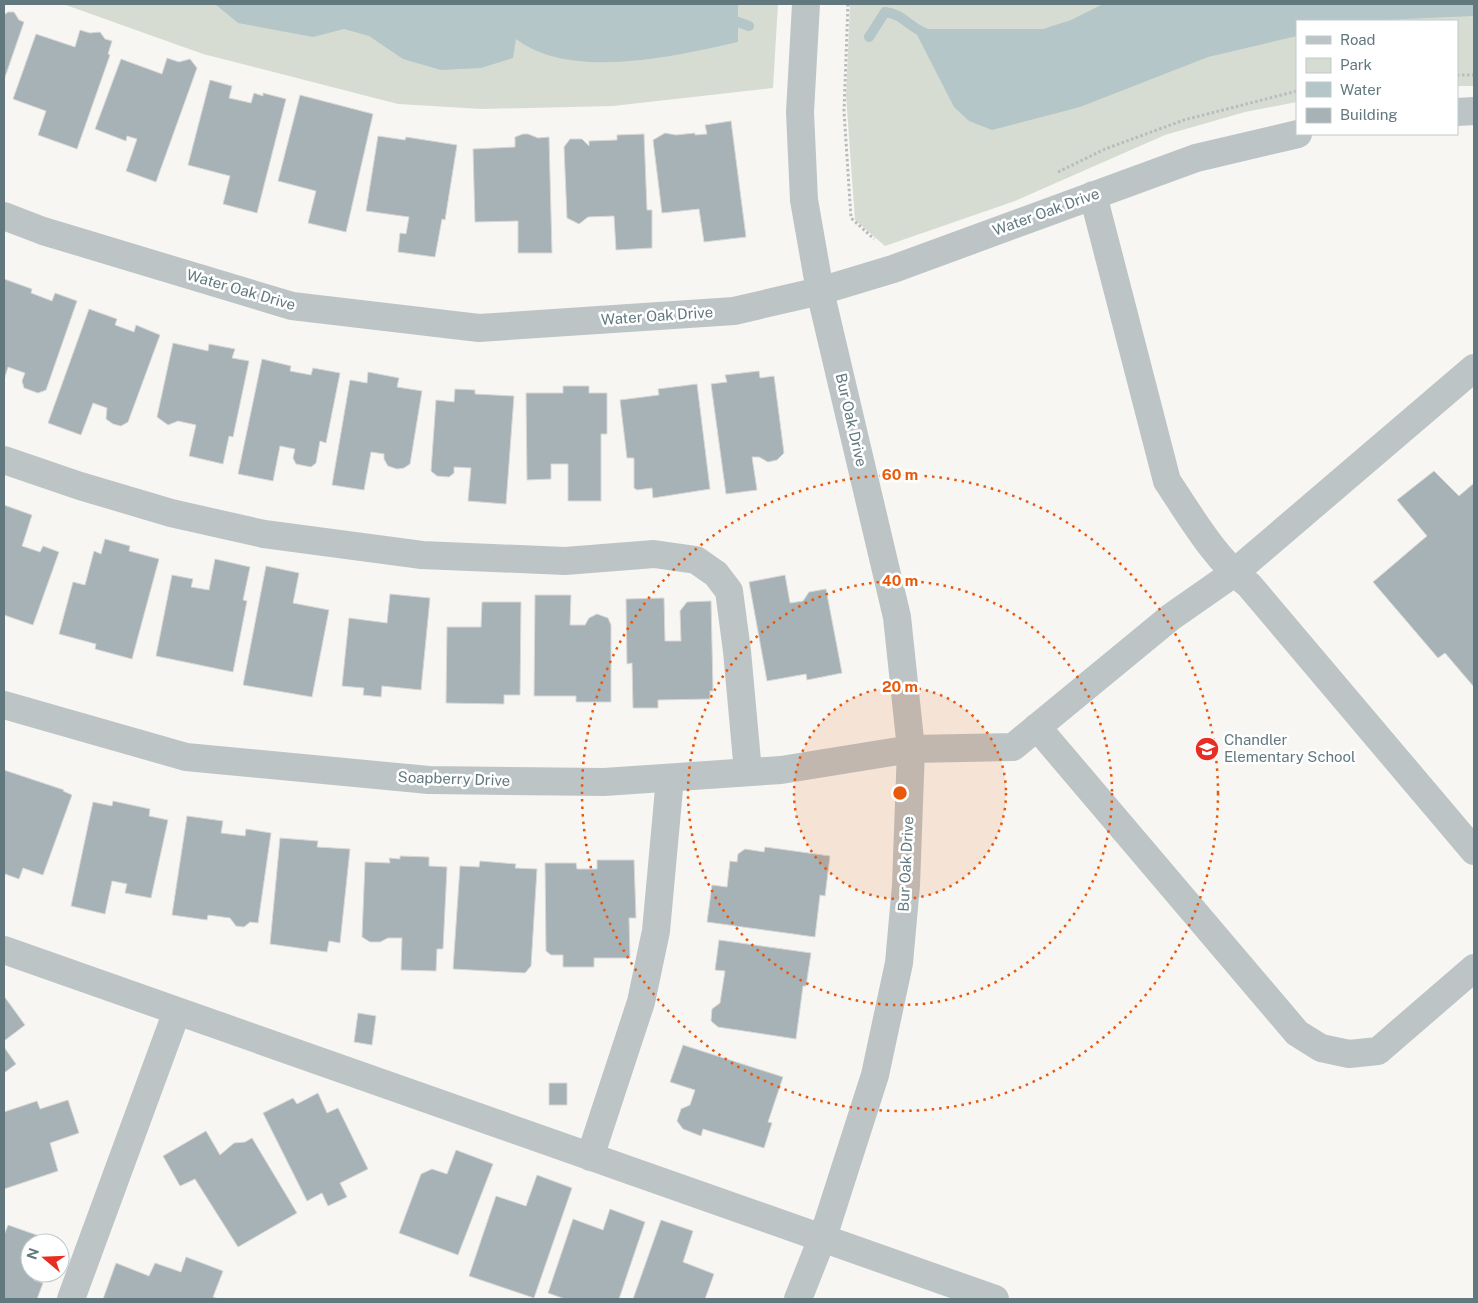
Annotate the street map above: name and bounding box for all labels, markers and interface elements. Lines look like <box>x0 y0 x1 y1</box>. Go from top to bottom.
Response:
legend <box>1296 20 1458 135</box>
text: Road <box>1340 31 1376 48</box>
text: Park <box>1340 56 1372 73</box>
text: Water <box>1340 81 1382 98</box>
text: Building <box>1340 106 1398 123</box>
street label: Water Oak Drive <box>990 184 1102 239</box>
street label: Water Oak Drive <box>185 266 297 313</box>
street label: Water Oak Drive <box>600 303 714 328</box>
street label: Bur Oak Drive <box>832 371 871 468</box>
text: 60 m <box>882 466 918 483</box>
text: 40 m <box>882 572 918 589</box>
text: 20 m <box>882 678 918 695</box>
place label: Chandler Elementary School <box>1224 731 1356 765</box>
school or university icon: Chandler Elementary School <box>1194 736 1220 762</box>
street label: Soapberry Drive <box>397 768 511 789</box>
centre of rings <box>891 784 909 802</box>
street label: Bur Oak Drive <box>895 816 916 912</box>
north arrow <box>20 1233 70 1283</box>
text: N <box>23 1246 42 1262</box>

